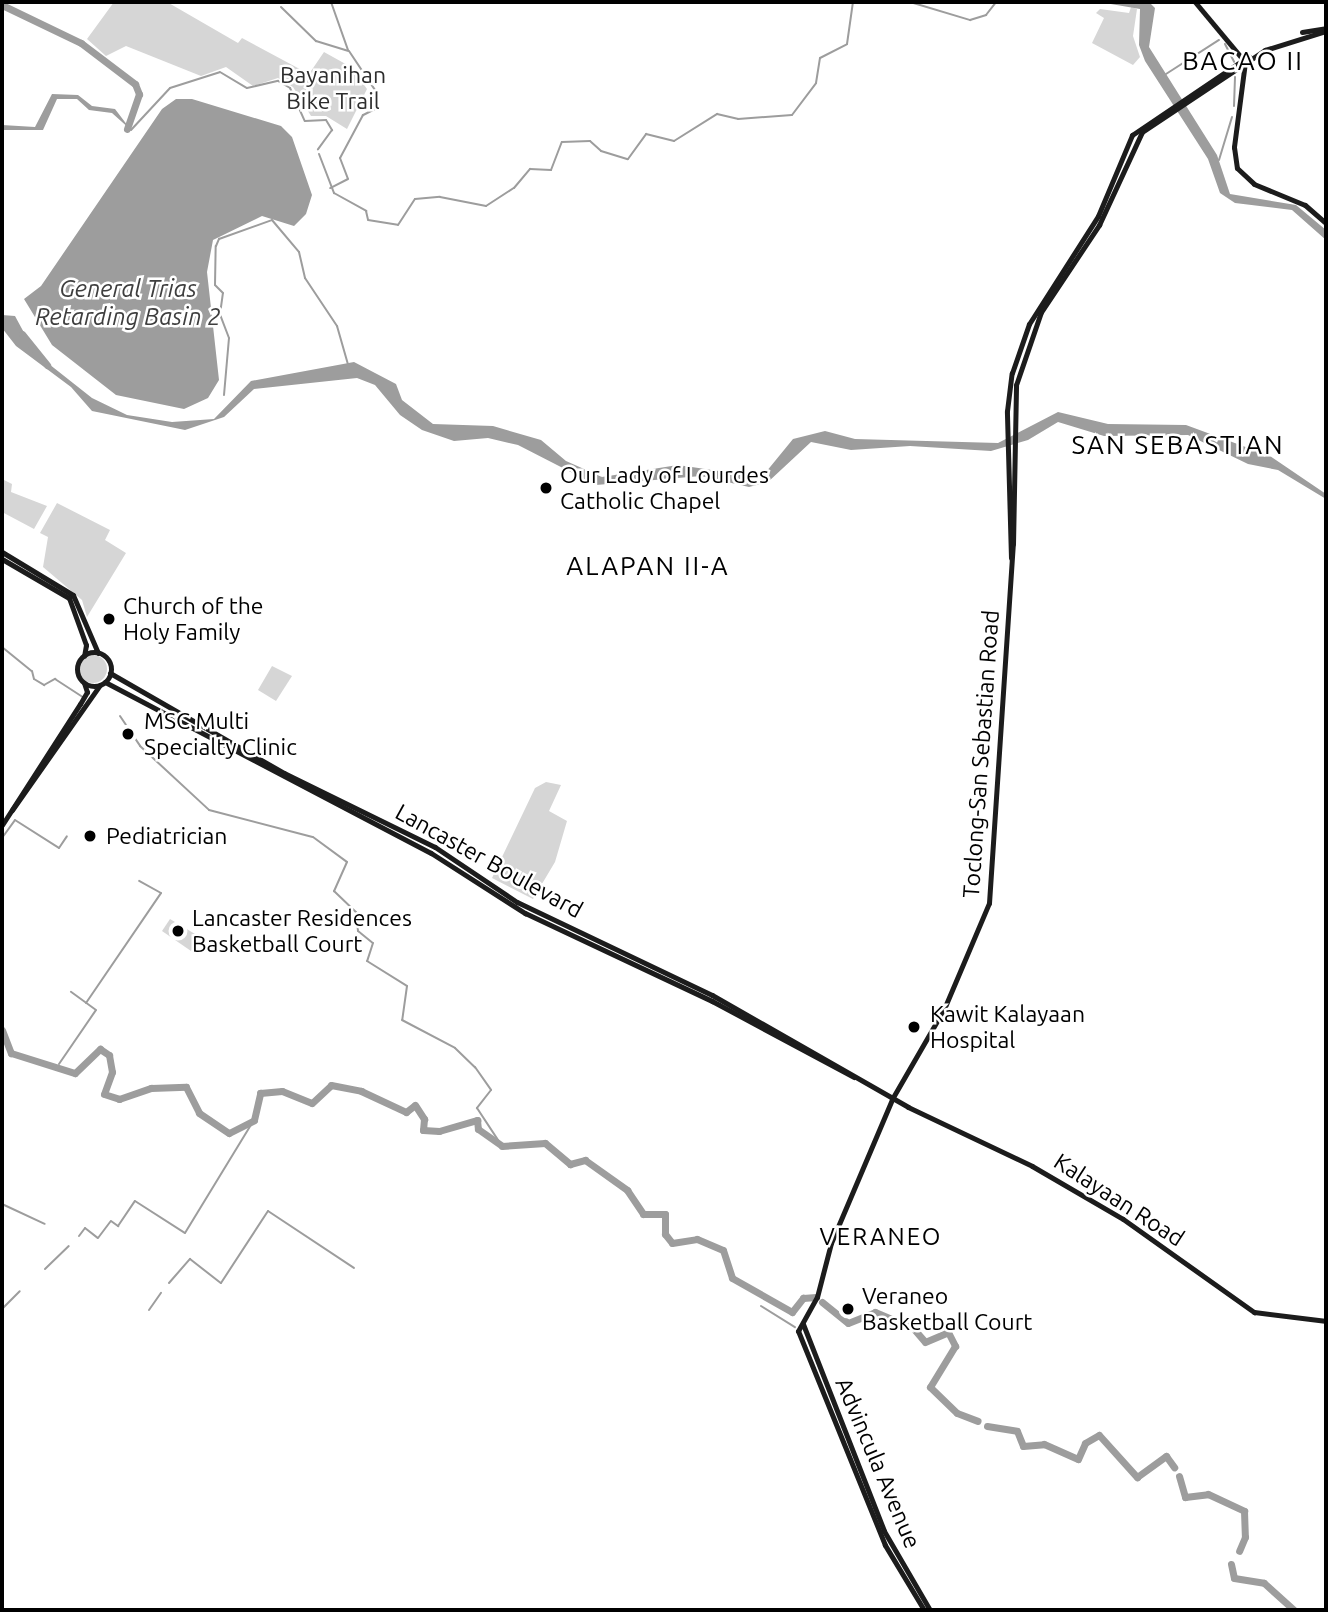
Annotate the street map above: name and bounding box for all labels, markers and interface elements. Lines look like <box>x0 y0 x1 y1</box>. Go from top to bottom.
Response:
district label: BACAO II <box>1183 45 1303 77</box>
park label: Bayanihan Bike Trail <box>280 61 386 115</box>
water label: General Trias Retarding Basin 2 <box>35 275 221 331</box>
district label: SAN SEBASTIAN <box>1073 429 1283 461</box>
place label: Our Lady of Lourdes Catholic Chapel <box>560 461 769 515</box>
marker: Our Lady of Lourdes Catholic Chapel <box>538 480 554 496</box>
district label: ALAPAN II-A <box>568 550 728 582</box>
place label: Church of the Holy Family <box>123 592 264 646</box>
street label: Toclong-San Sebastian Road <box>957 609 1005 899</box>
marker: Church of the Holy Family <box>101 611 117 627</box>
place label: MSC Multi Specialty Clinic <box>144 707 297 761</box>
marker: MSC Multi Specialty Clinic <box>118 724 138 744</box>
street label: Lancaster Boulevard <box>391 798 587 924</box>
place label: Pediatrician <box>106 822 227 850</box>
marker: Pediatrician <box>80 826 100 846</box>
place label: Lancaster Residences Basketball Court <box>192 904 412 958</box>
marker: Lancaster Residences Basketball Court <box>170 923 186 939</box>
place label: Kawit Kalayaan Hospital <box>930 1000 1085 1054</box>
marker: Kawit Kalayaan Hospital <box>904 1017 924 1037</box>
street label: Kalayaan Road <box>1049 1148 1189 1252</box>
district label: VERANEO <box>820 1223 942 1251</box>
place label: Veraneo Basketball Court <box>862 1282 1032 1336</box>
marker: Veraneo Basketball Court <box>840 1301 856 1317</box>
street label: Advincula Avenue <box>830 1373 926 1553</box>

